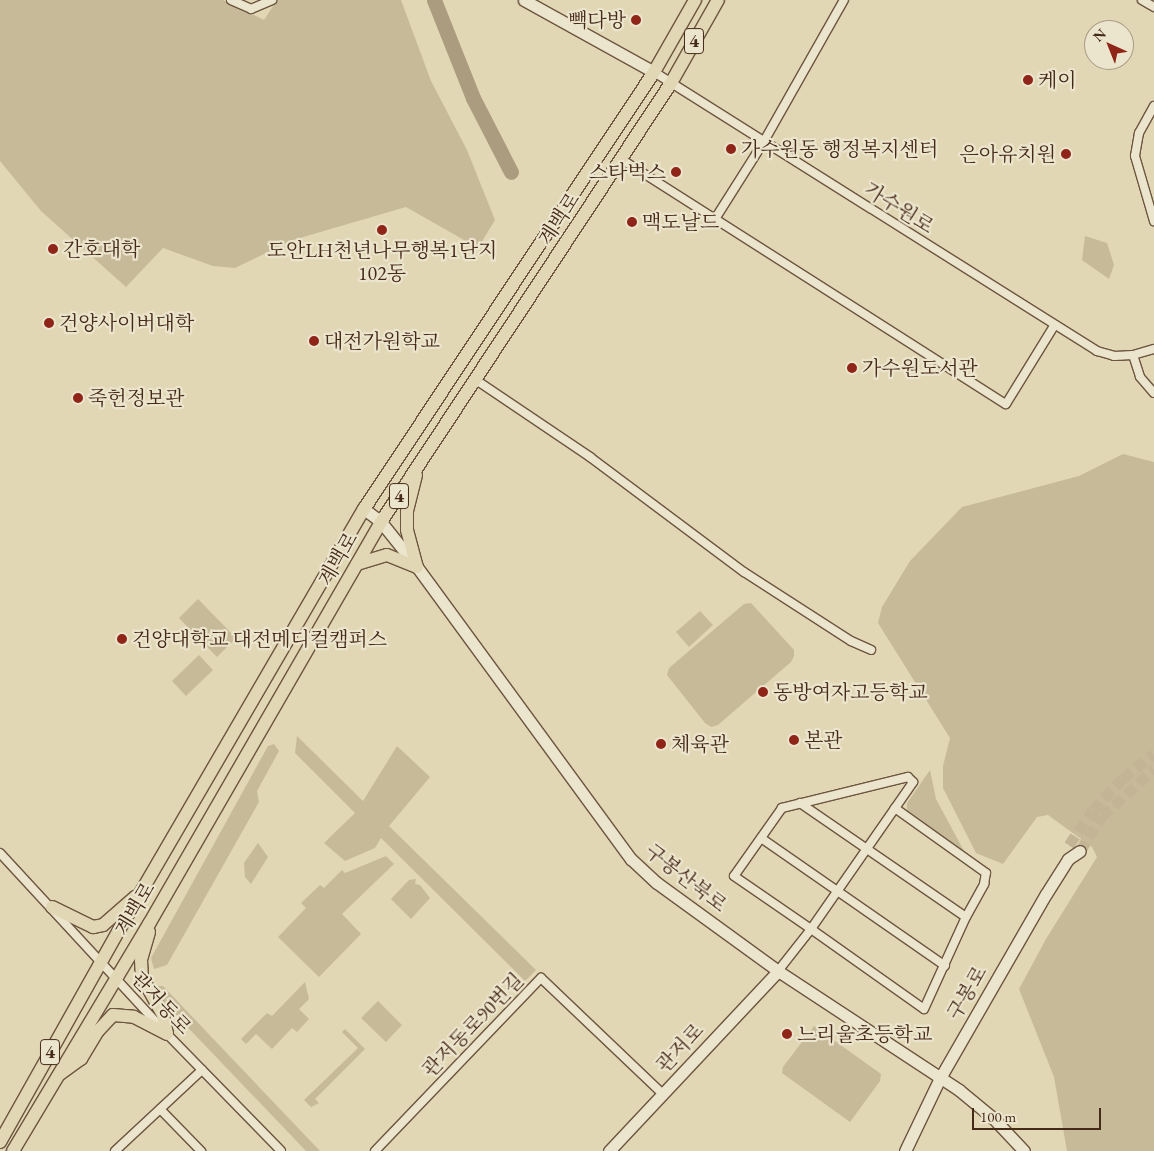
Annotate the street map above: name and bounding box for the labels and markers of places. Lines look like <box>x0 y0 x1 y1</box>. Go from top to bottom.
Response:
place label: 빽다방 <box>568 8 626 32</box>
marker: 빽다방 <box>630 14 642 26</box>
place label: 케이 <box>1038 68 1077 92</box>
marker: 케이 <box>1022 74 1034 86</box>
place label: 가수원동 행정복지센터 <box>741 137 938 161</box>
place label: 은아유치원 <box>959 142 1056 166</box>
marker: 가수원동 행정복지센터 <box>725 143 737 155</box>
marker: 은아유치원 <box>1060 148 1072 160</box>
place label: 스타벅스 <box>589 160 666 184</box>
marker: 스타벅스 <box>670 166 682 178</box>
place label: 맥도날드 <box>642 210 719 234</box>
marker: 맥도날드 <box>626 216 638 228</box>
marker: 도안LH천년나무행복1단지 102동 <box>376 224 388 236</box>
place label: 간호대학 <box>63 237 140 261</box>
place label: 도안LH천년나무행복1단지 102동 <box>267 238 497 285</box>
marker: 간호대학 <box>47 243 59 255</box>
place label: 건양사이버대학 <box>59 311 194 335</box>
marker: 건양사이버대학 <box>43 317 55 329</box>
place label: 대전가원학교 <box>324 329 440 353</box>
marker: 대전가원학교 <box>308 335 320 347</box>
place label: 가수원도서관 <box>862 356 978 380</box>
marker: 가수원도서관 <box>846 362 858 374</box>
place label: 죽헌정보관 <box>88 386 185 410</box>
marker: 죽헌정보관 <box>72 392 84 404</box>
place label: 건양대학교 대전메디컬캠퍼스 <box>132 627 387 651</box>
marker: 건양대학교 대전메디컬캠퍼스 <box>116 633 128 645</box>
place label: 동방여자고등학교 <box>773 680 928 704</box>
marker: 동방여자고등학교 <box>757 686 769 698</box>
place label: 본관 <box>804 728 843 752</box>
place label: 체육관 <box>671 732 729 756</box>
marker: 본관 <box>788 734 800 746</box>
marker: 체육관 <box>655 738 667 750</box>
place label: 느리울초등학교 <box>797 1022 932 1046</box>
marker: 느리울초등학교 <box>781 1028 793 1040</box>

